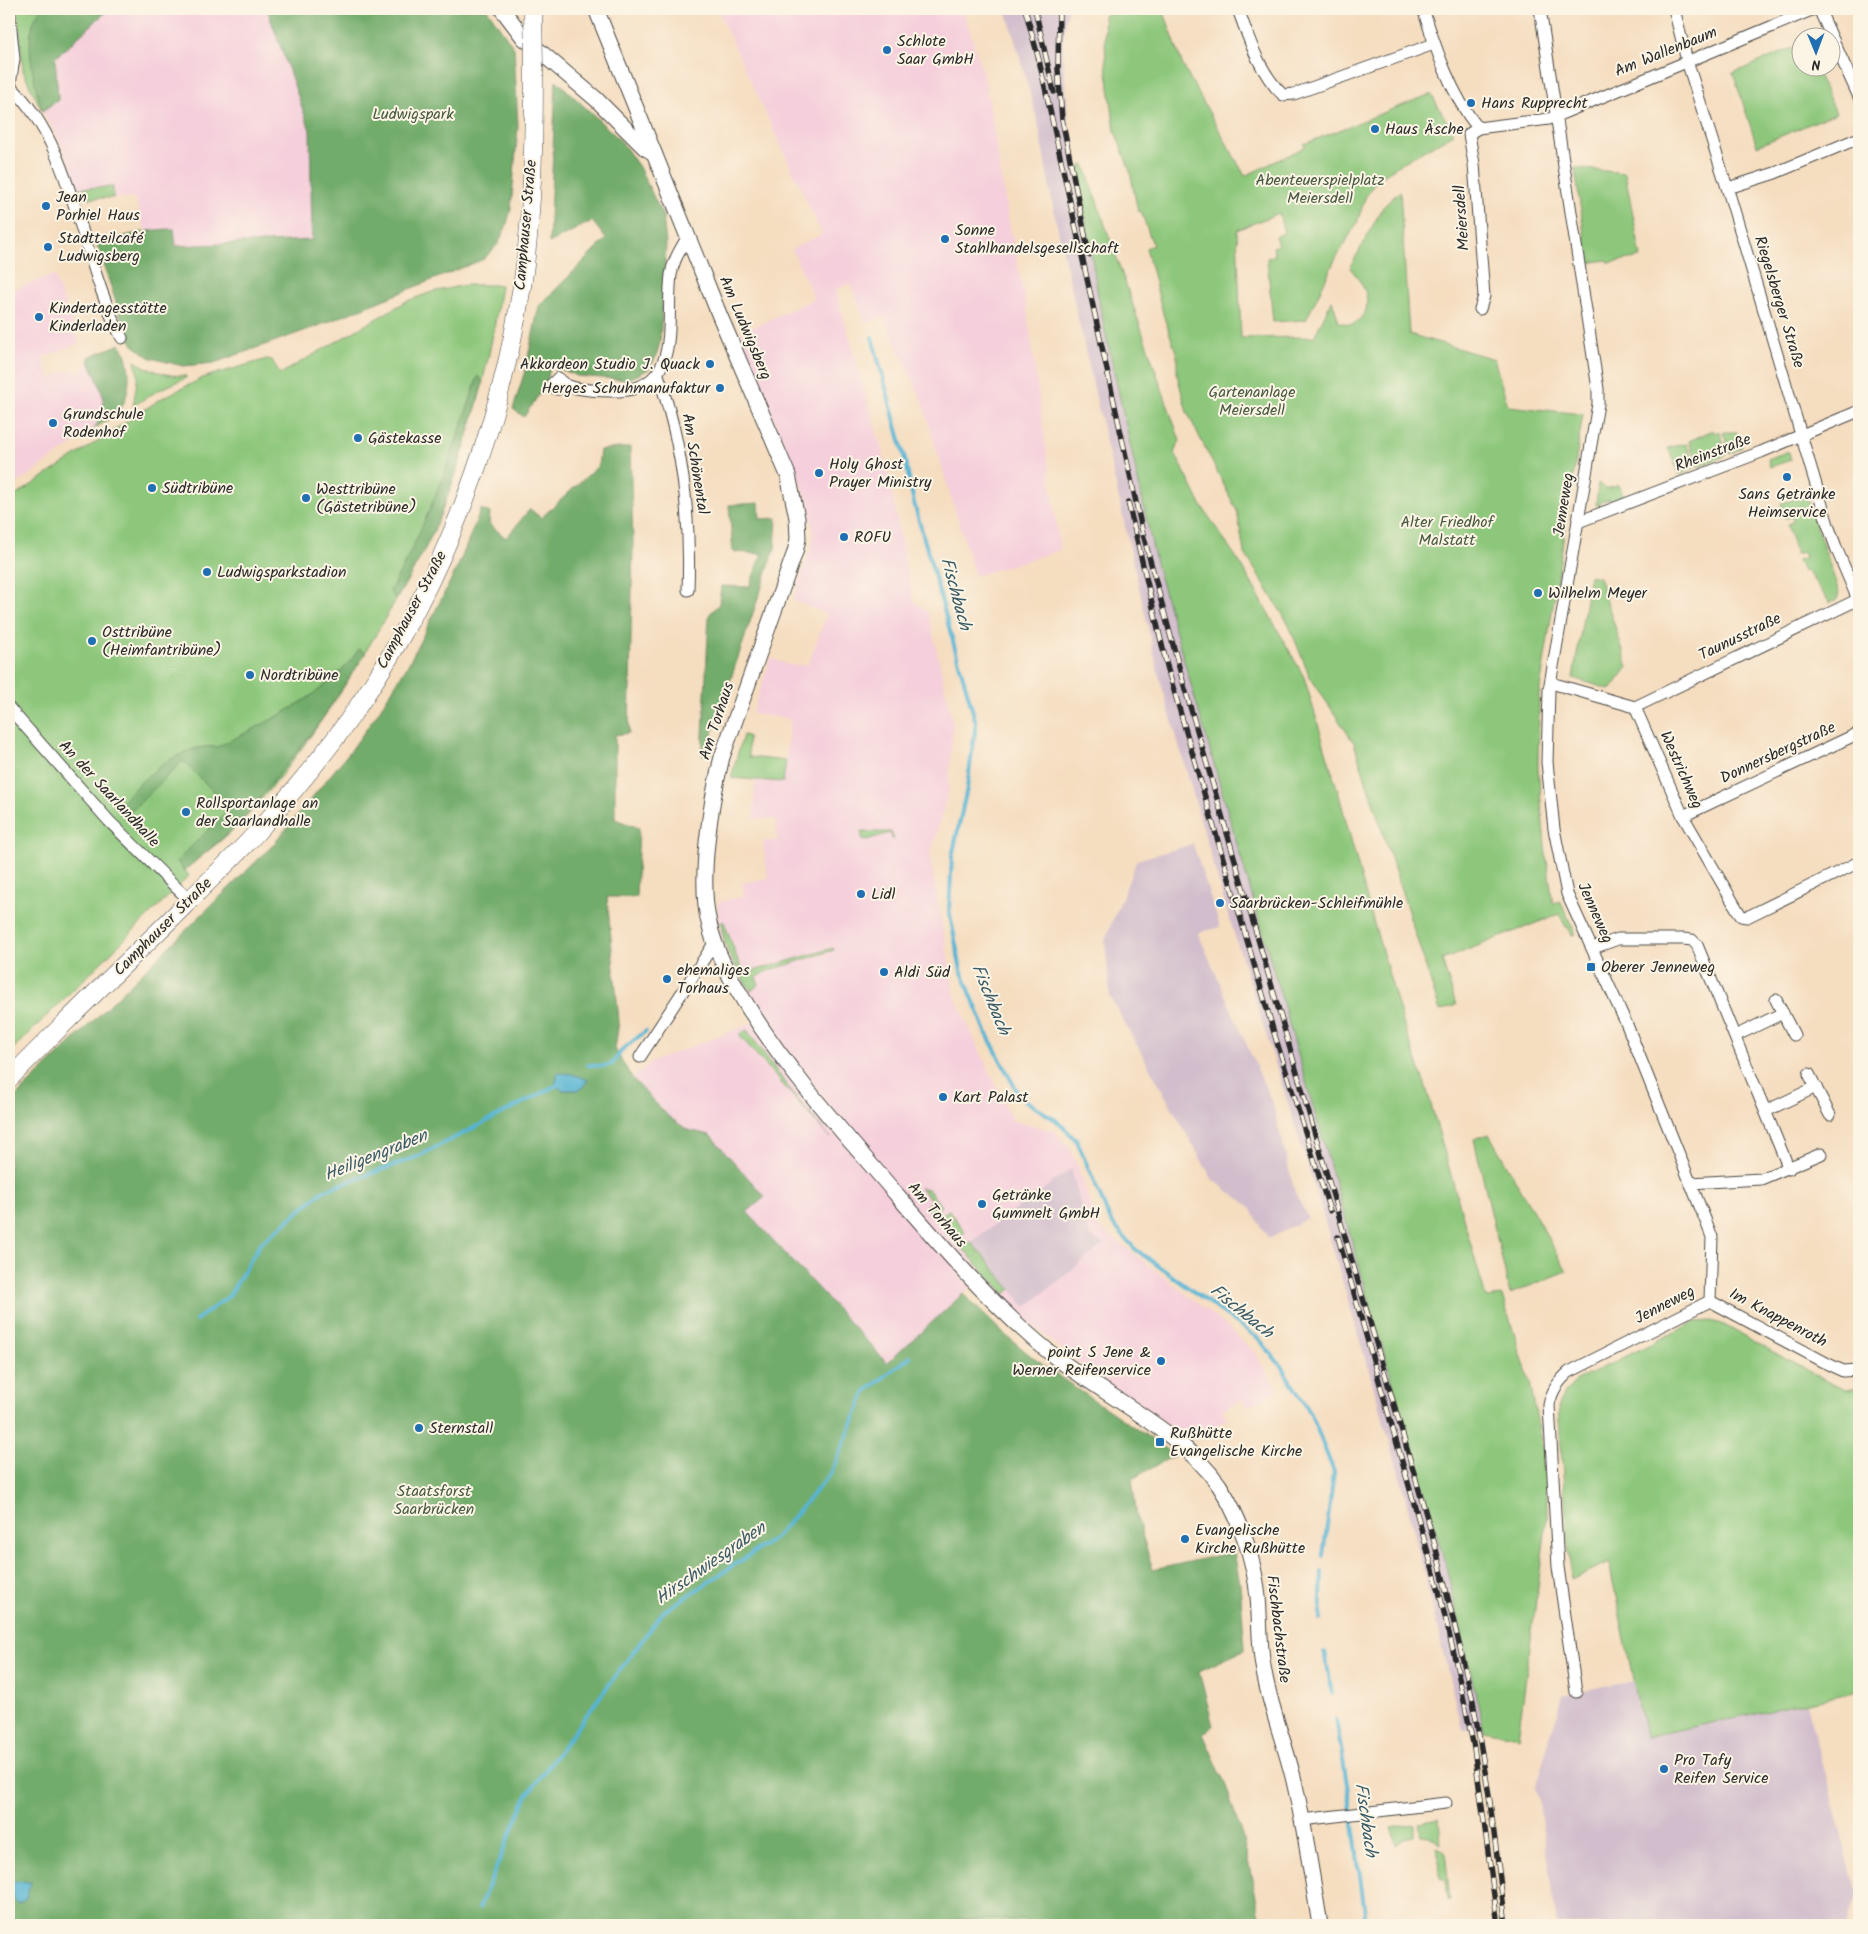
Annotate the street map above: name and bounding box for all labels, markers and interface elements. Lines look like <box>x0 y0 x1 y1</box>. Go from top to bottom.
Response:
street label: Am Wallenbaum <box>1611 20 1721 84</box>
north arrow <box>1790 28 1840 78</box>
place label: Schlote Saar GmbH <box>897 29 974 72</box>
marker: Schlote Saar GmbH <box>881 44 893 56</box>
text: N <box>1811 53 1821 75</box>
place label: Hans Rupprecht <box>1481 91 1589 116</box>
marker: Hans Rupprecht <box>1465 97 1477 109</box>
park label: Ludwigspark <box>372 102 454 127</box>
place label: Haus Äsche <box>1385 117 1464 142</box>
marker: Haus Äsche <box>1369 123 1381 135</box>
street label: Camphauser Straße <box>508 159 544 291</box>
park label: Abenteuerspielplatz Meiersdell <box>1255 168 1385 211</box>
street label: Meiersdell <box>1447 184 1477 252</box>
place label: Jean Porhiel Haus <box>56 185 140 228</box>
marker: Jean Porhiel Haus <box>40 200 52 212</box>
place label: Sonne Stahlhandelsgesellschaft <box>955 218 1120 261</box>
place label: Stadtteilcafé Ludwigsberg <box>58 226 144 269</box>
marker: Sonne Stahlhandelsgesellschaft <box>939 233 951 245</box>
street label: Riegelsberger Straße <box>1747 233 1811 371</box>
marker: Stadtteilcafé Ludwigsberg <box>42 241 54 253</box>
street label: Am Ludwigsberg <box>712 272 778 384</box>
place label: Kindertagesstätte Kinderladen <box>49 296 167 339</box>
marker: Kindertagesstätte Kinderladen <box>33 311 45 323</box>
place label: Akkordeon Studio J. Quack <box>520 352 700 377</box>
marker: Akkordeon Studio J. Quack <box>704 358 716 370</box>
place label: Herges Schuhmanufaktur <box>542 376 712 401</box>
park label: Gartenanlage Meiersdell <box>1209 380 1295 423</box>
marker: Herges Schuhmanufaktur <box>714 382 726 394</box>
place label: Grundschule Rodenhof <box>63 402 144 445</box>
street label: Am Schönental <box>675 412 715 516</box>
marker: Grundschule Rodenhof <box>47 417 59 429</box>
place label: Gästekasse <box>368 426 441 451</box>
street label: Rheinstraße <box>1671 427 1755 479</box>
marker: Gästekasse <box>352 432 364 444</box>
place label: Holy Ghost Prayer Ministry <box>829 452 932 495</box>
marker: Holy Ghost Prayer Ministry <box>813 467 825 479</box>
street label: Jenneweg <box>1547 471 1581 539</box>
marker: Sans Getränke Heimservice <box>1781 471 1793 483</box>
place label: Südtribüne <box>162 476 233 501</box>
place label: Westtribüne (Gästetribüne) <box>316 477 416 520</box>
marker: Südtribüne <box>146 482 158 494</box>
place label: Sans Getränke Heimservice <box>1738 482 1836 525</box>
marker: Westtribüne (Gästetribüne) <box>300 492 312 504</box>
park label: Alter Friedhof Malstatt <box>1400 510 1496 553</box>
place label: ROFU <box>854 525 892 550</box>
marker: ROFU <box>838 531 850 543</box>
street label: Camphauser Straße <box>370 546 454 674</box>
water label: Fischbach <box>931 554 979 635</box>
place label: Ludwigsparkstadion <box>217 560 346 585</box>
marker: Ludwigsparkstadion <box>201 566 213 578</box>
place label: Wilhelm Meyer <box>1548 581 1649 606</box>
marker: Wilhelm Meyer <box>1532 587 1544 599</box>
street label: Taunusstraße <box>1694 606 1786 668</box>
place label: Osttribüne (Heimfantribüne) <box>102 620 221 663</box>
marker: Osttribüne (Heimfantribüne) <box>86 635 98 647</box>
place label: Nordtribüne <box>260 663 338 688</box>
marker: Nordtribüne <box>244 669 256 681</box>
street label: Am Torhaus <box>693 679 741 763</box>
street label: Donnersbergstraße <box>1716 715 1840 791</box>
street label: Westrichweg <box>1653 727 1709 813</box>
street label: An der Saarlandhalle <box>52 734 166 854</box>
place label: Rollsportanlage an der Saarlandhalle <box>196 791 318 834</box>
marker: Rollsportanlage an der Saarlandhalle <box>180 806 192 818</box>
street label: Camphauser Straße <box>108 872 218 982</box>
street label: Jenneweg <box>1570 878 1620 948</box>
place label: Lidl <box>871 882 896 907</box>
marker: Lidl <box>855 888 867 900</box>
place label: Saarbrücken-Schleifmühle <box>1230 891 1403 916</box>
marker: Saarbrücken-Schleifmühle <box>1214 897 1226 909</box>
place label: Oberer Jenneweg <box>1601 955 1715 980</box>
place label: ehemaliges Torhaus <box>677 958 750 1001</box>
place label: Aldi Süd <box>894 960 951 985</box>
water label: Fischbach <box>963 960 1018 1041</box>
marker: Oberer Jenneweg <box>1585 961 1597 973</box>
marker: Aldi Süd <box>878 966 890 978</box>
marker: ehemaliges Torhaus <box>661 973 673 985</box>
place label: Kart Palast <box>953 1085 1029 1110</box>
marker: Kart Palast <box>937 1091 949 1103</box>
water label: Heiligengraben <box>320 1122 433 1190</box>
street label: Am Torhaus <box>901 1176 973 1254</box>
place label: Getränke Gummelt GmbH <box>992 1183 1100 1226</box>
marker: Getränke Gummelt GmbH <box>976 1198 988 1210</box>
water label: Fischbach <box>1203 1277 1280 1348</box>
street label: Jenneweg <box>1631 1279 1699 1331</box>
street label: Im Knappenroth <box>1724 1282 1832 1354</box>
place label: point S Jene & Werner Reifenservice <box>1012 1340 1151 1383</box>
marker: point S Jene & Werner Reifenservice <box>1155 1355 1167 1367</box>
place label: Sternstall <box>429 1416 493 1441</box>
place label: Rußhütte Evangelische Kirche <box>1170 1421 1302 1464</box>
marker: Sternstall <box>413 1422 425 1434</box>
marker: Rußhütte Evangelische Kirche <box>1154 1436 1166 1448</box>
park label: Staatsforst Saarbrücken <box>394 1479 474 1522</box>
water label: Hirschwiesgraben <box>649 1514 774 1613</box>
place label: Evangelische Kirche Rußhütte <box>1195 1518 1305 1561</box>
marker: Evangelische Kirche Rußhütte <box>1179 1533 1191 1545</box>
street label: Fischbachstraße <box>1259 1574 1297 1684</box>
place label: Pro Tafy Reifen Service <box>1674 1748 1768 1791</box>
marker: Pro Tafy Reifen Service <box>1658 1763 1670 1775</box>
water label: Fischbach <box>1345 1781 1385 1860</box>

